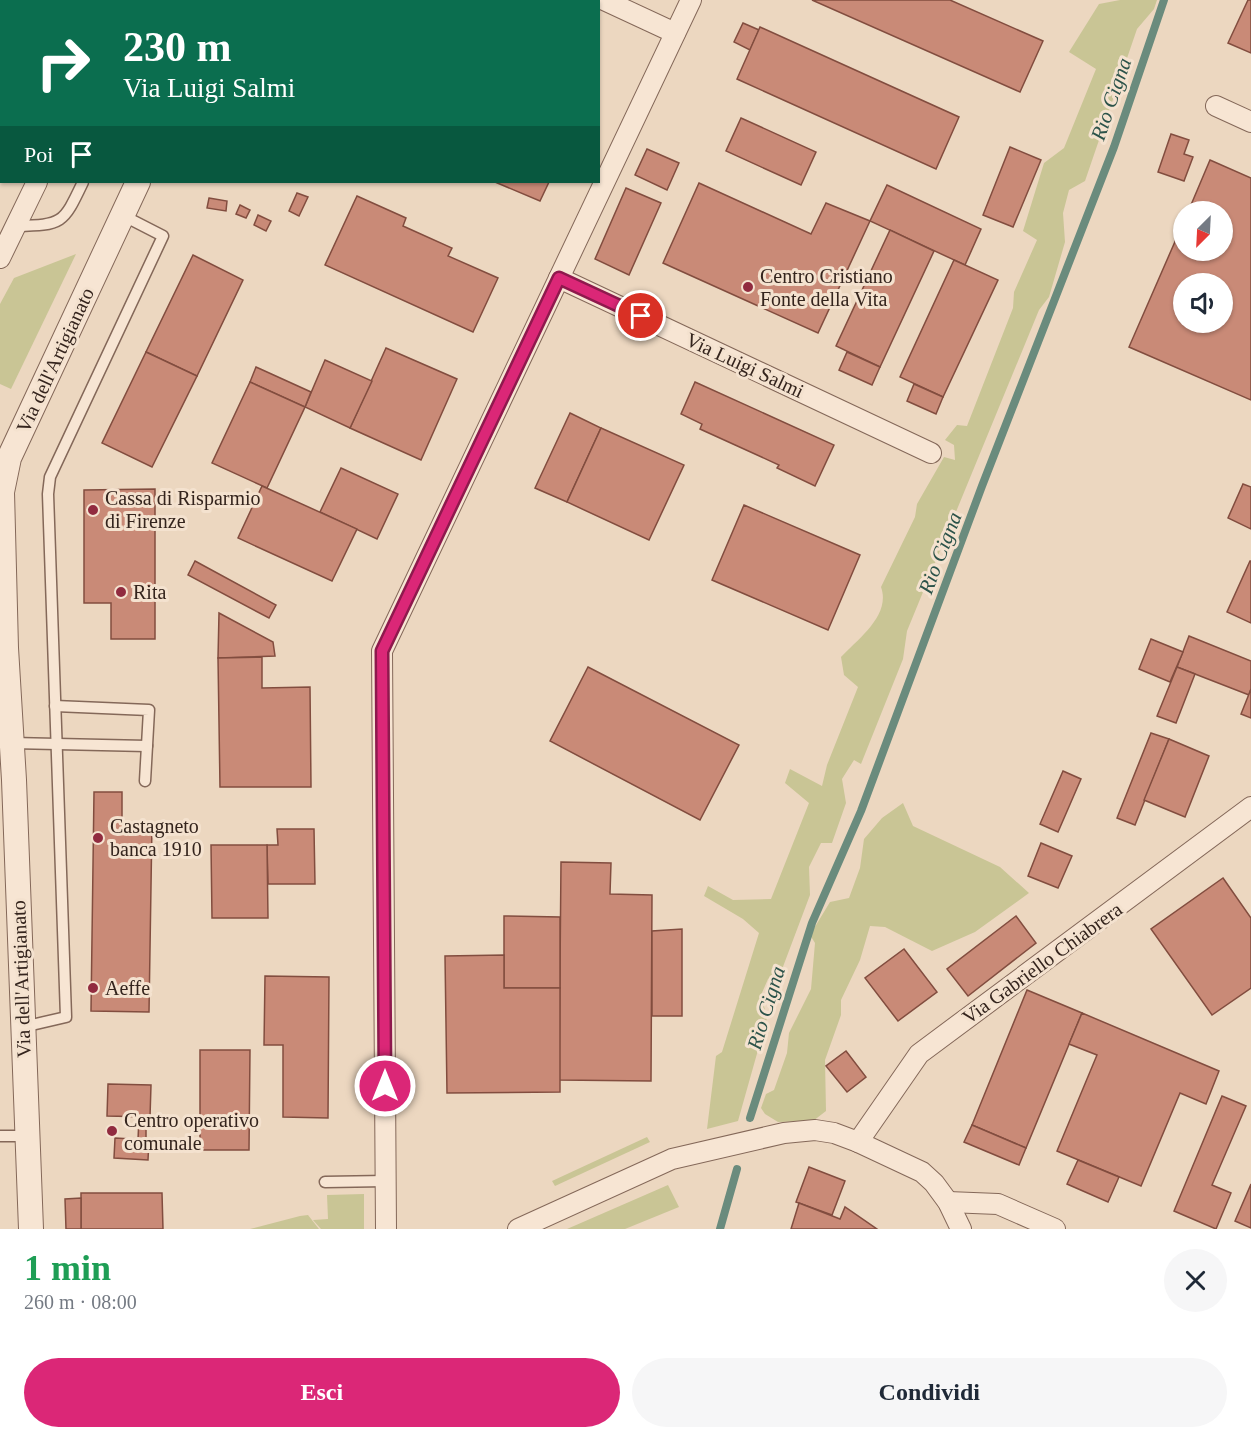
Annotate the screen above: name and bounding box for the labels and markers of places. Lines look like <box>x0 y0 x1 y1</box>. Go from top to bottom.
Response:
place label: Centro Cristiano Fonte della Vita <box>760 265 893 310</box>
marker: Centro Cristiano Fonte della Vita <box>741 280 755 294</box>
pin <box>615 290 666 341</box>
place label: Cassa di Risparmio di Firenze <box>105 487 261 532</box>
marker: Cassa di Risparmio di Firenze <box>86 503 100 517</box>
place label: Rita <box>133 581 166 603</box>
marker: Rita <box>114 585 128 599</box>
place label: Castagneto banca 1910 <box>110 815 202 860</box>
marker: Castagneto banca 1910 <box>91 831 105 845</box>
place label: Aeffe <box>105 977 150 999</box>
marker: Aeffe <box>86 981 100 995</box>
place label: Centro operativo comunale <box>124 1109 259 1154</box>
marker: Centro operativo comunale <box>105 1124 119 1138</box>

